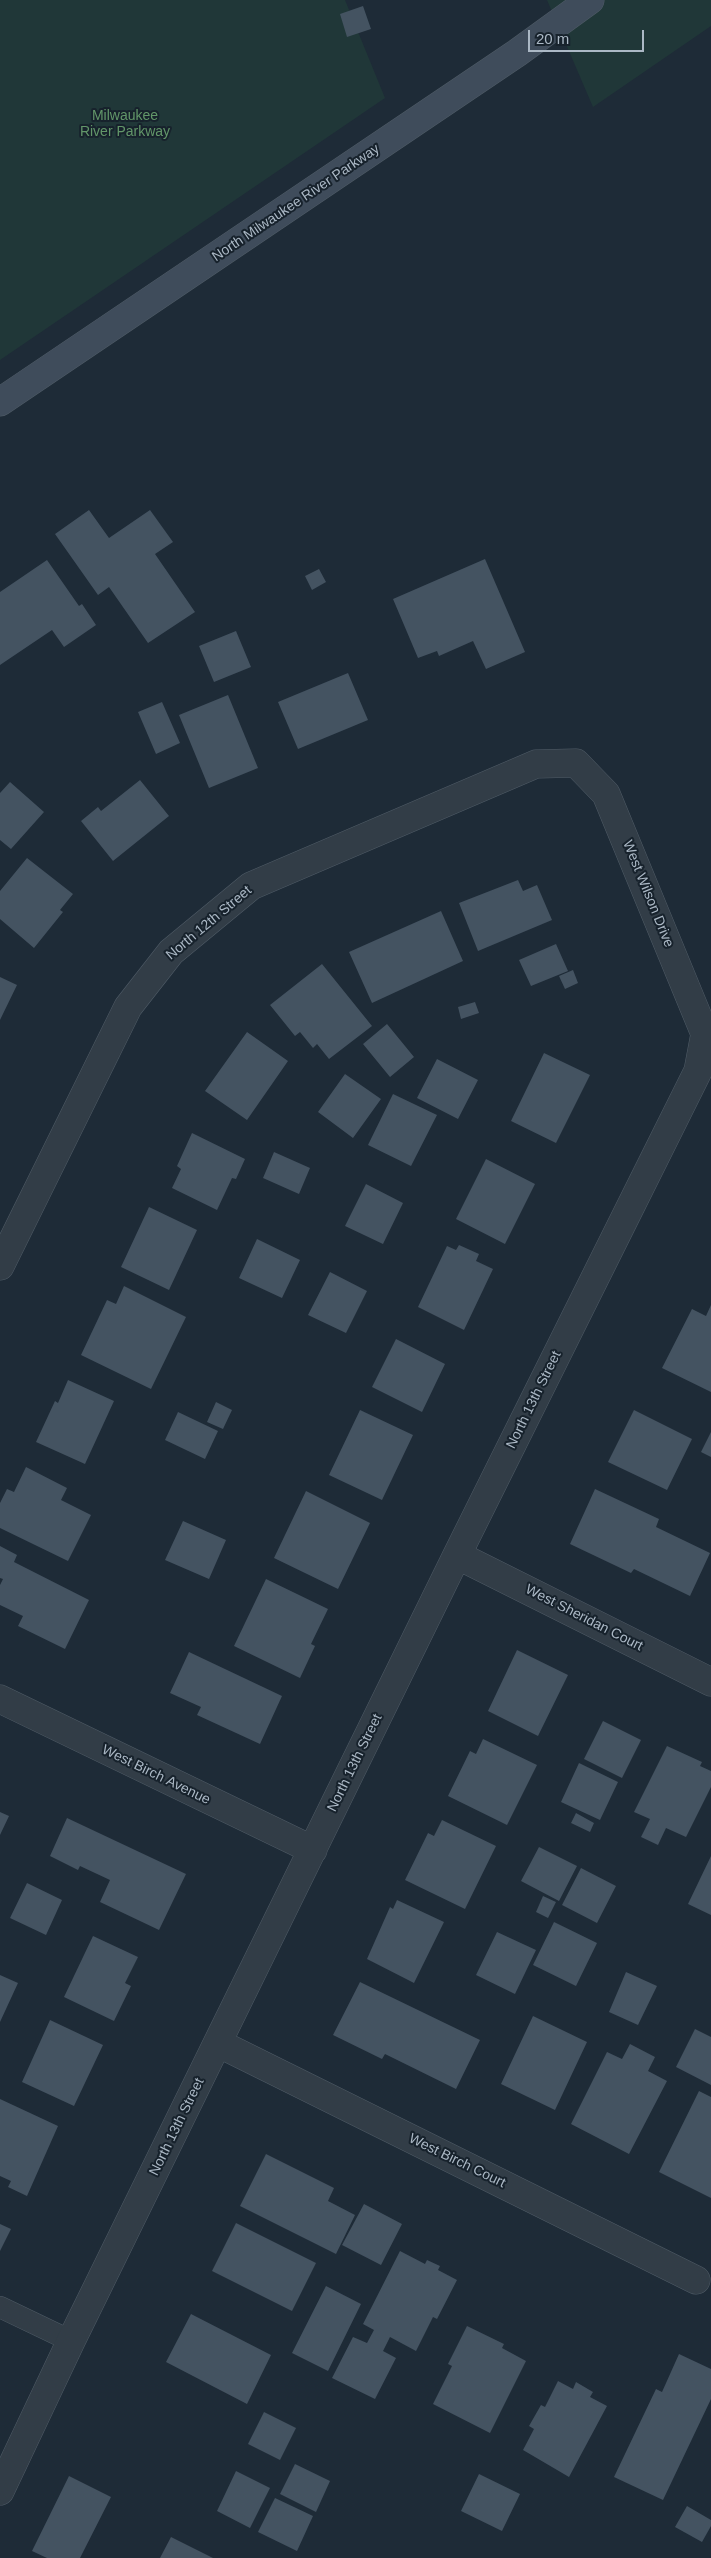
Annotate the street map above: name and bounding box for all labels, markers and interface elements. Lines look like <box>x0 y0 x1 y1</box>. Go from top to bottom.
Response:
scale bar <box>531 20 647 52</box>
text: 20 m <box>536 30 569 47</box>
park label: Milwaukee River Parkway <box>80 108 170 140</box>
street label: North Milwaukee River Parkway <box>209 141 383 265</box>
street label: West Wilson Drive <box>619 838 677 950</box>
street label: North 12th Street <box>163 882 255 964</box>
street label: North 13th Street <box>503 1348 565 1452</box>
street label: West Sheridan Court <box>522 1581 646 1655</box>
street label: North 13th Street <box>324 1711 386 1815</box>
street label: West Birch Avenue <box>99 1741 213 1809</box>
street label: North 13th Street <box>146 2075 208 2179</box>
street label: West Birch Court <box>406 2130 508 2192</box>

